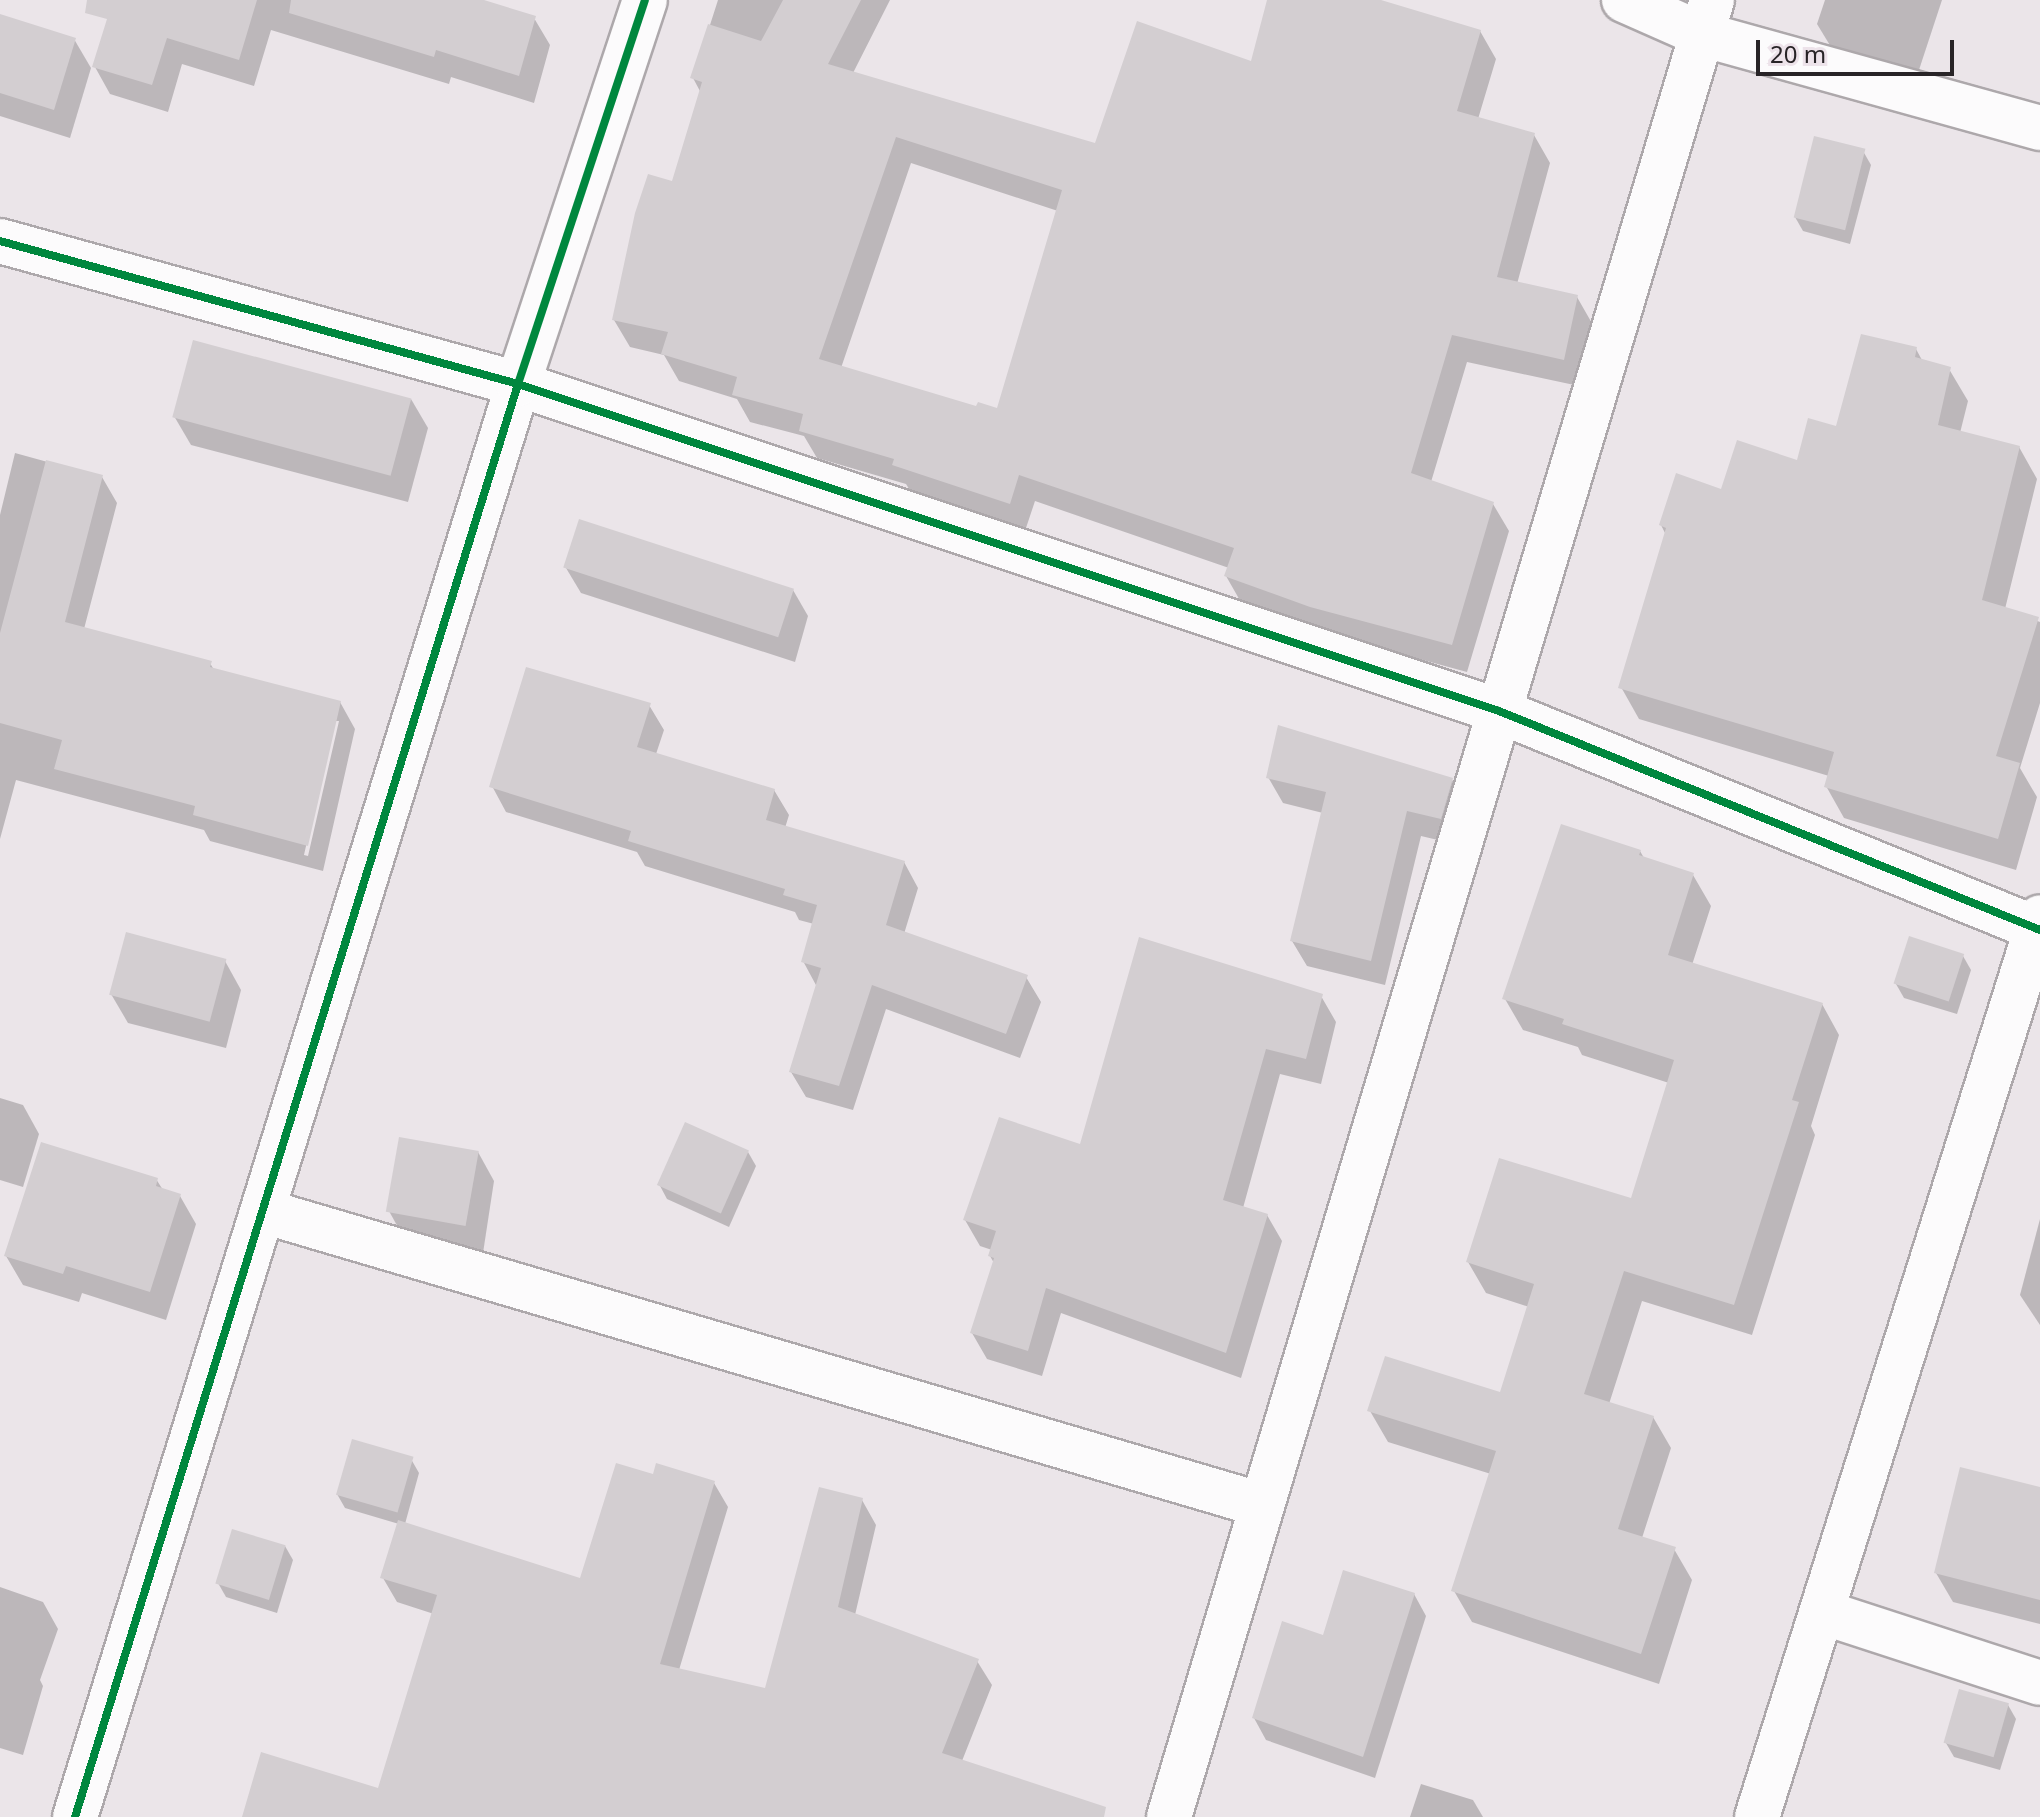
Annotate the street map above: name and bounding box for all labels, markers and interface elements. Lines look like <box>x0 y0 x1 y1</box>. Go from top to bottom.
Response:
scale bar <box>1760 24 1958 74</box>
text: 20 m <box>1770 37 1826 70</box>

